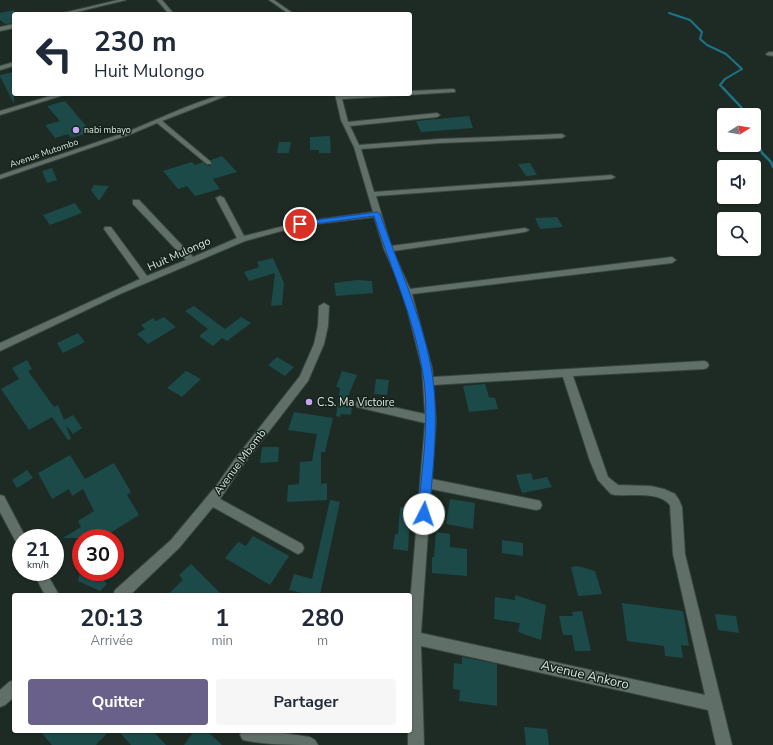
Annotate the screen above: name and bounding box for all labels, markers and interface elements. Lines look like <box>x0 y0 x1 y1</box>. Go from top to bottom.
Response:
text: 230 m <box>94 23 177 61</box>
icon: left <box>28 28 80 80</box>
text: Huit Mulongo <box>94 59 204 83</box>
north arrow <box>717 108 761 152</box>
map controls <box>717 108 761 256</box>
place label: nabi mbayo <box>84 124 131 136</box>
marker: nabi mbayo <box>71 125 81 135</box>
street label: Avenue Mutombo <box>8 136 80 170</box>
button: sound <box>717 160 761 204</box>
pin <box>283 207 317 241</box>
button: search <box>717 212 761 256</box>
icon: arrive <box>289 213 311 235</box>
street label: Huit Mulongo <box>145 233 213 275</box>
place label: C.S. Ma Victoire <box>317 395 395 410</box>
marker: C.S. Ma Victoire <box>304 397 314 407</box>
street label: Avenue Mbomb <box>211 426 269 498</box>
position arrow <box>403 493 445 535</box>
speed limit sign: 30 <box>72 529 124 581</box>
text: 21 <box>26 536 50 563</box>
text: km/h <box>27 558 49 572</box>
text: 20:13 <box>80 602 143 634</box>
text: 1 <box>215 602 229 634</box>
text: 280 <box>301 602 344 634</box>
text: Arrivée <box>91 632 133 650</box>
text: min <box>211 632 233 650</box>
text: m <box>317 632 328 650</box>
street label: Avenue Ankoro <box>539 656 631 694</box>
button: Quitter <box>28 679 208 725</box>
button: Partager <box>216 679 396 725</box>

